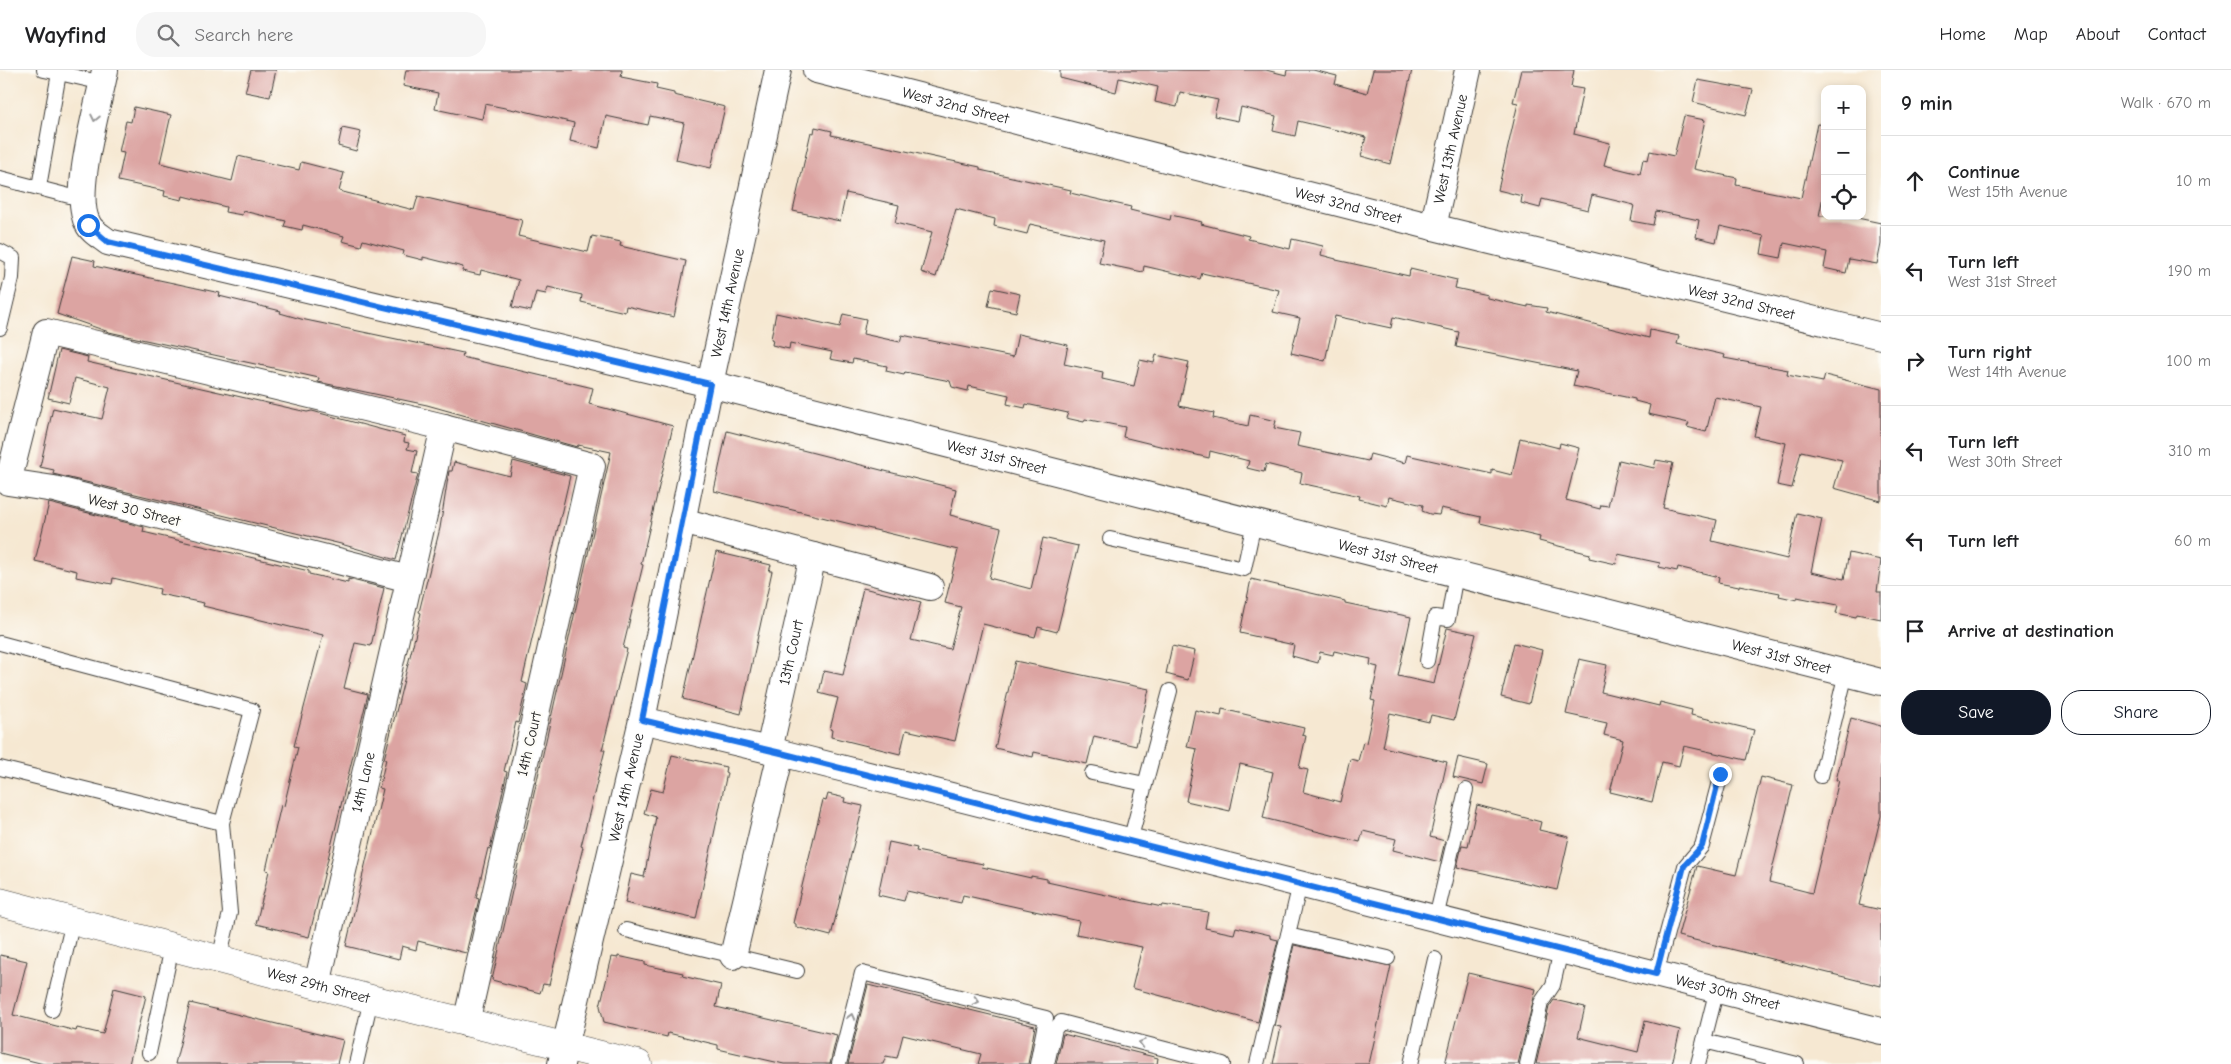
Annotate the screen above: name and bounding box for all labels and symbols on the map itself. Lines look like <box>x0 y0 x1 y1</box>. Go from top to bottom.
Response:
street label: West 32nd Street <box>900 83 1011 128</box>
street label: West 13th Avenue <box>1429 92 1471 205</box>
one-way arrow <box>90 113 101 122</box>
street label: West 32nd Street <box>1293 183 1404 228</box>
route start <box>77 214 100 237</box>
street label: West 14th Avenue <box>707 246 748 359</box>
street label: West 32nd Street <box>1686 280 1797 324</box>
street label: West 31st Street <box>945 436 1048 478</box>
street label: West 30 Street <box>86 490 183 530</box>
street label: West 31st Street <box>1336 535 1440 578</box>
street label: 13th Court <box>775 618 807 687</box>
street label: West 31st Street <box>1730 635 1833 678</box>
street label: 14th Court <box>513 709 545 778</box>
street label: West 14th Avenue <box>605 731 648 844</box>
street label: 14th Lane <box>348 750 379 814</box>
route end <box>1709 763 1732 786</box>
street label: West 29th Street <box>265 963 372 1007</box>
street label: West 30th Street <box>1673 970 1782 1014</box>
one-way arrow <box>971 995 980 1006</box>
one-way arrow <box>845 1012 856 1021</box>
one-way arrow <box>1138 1038 1147 1049</box>

